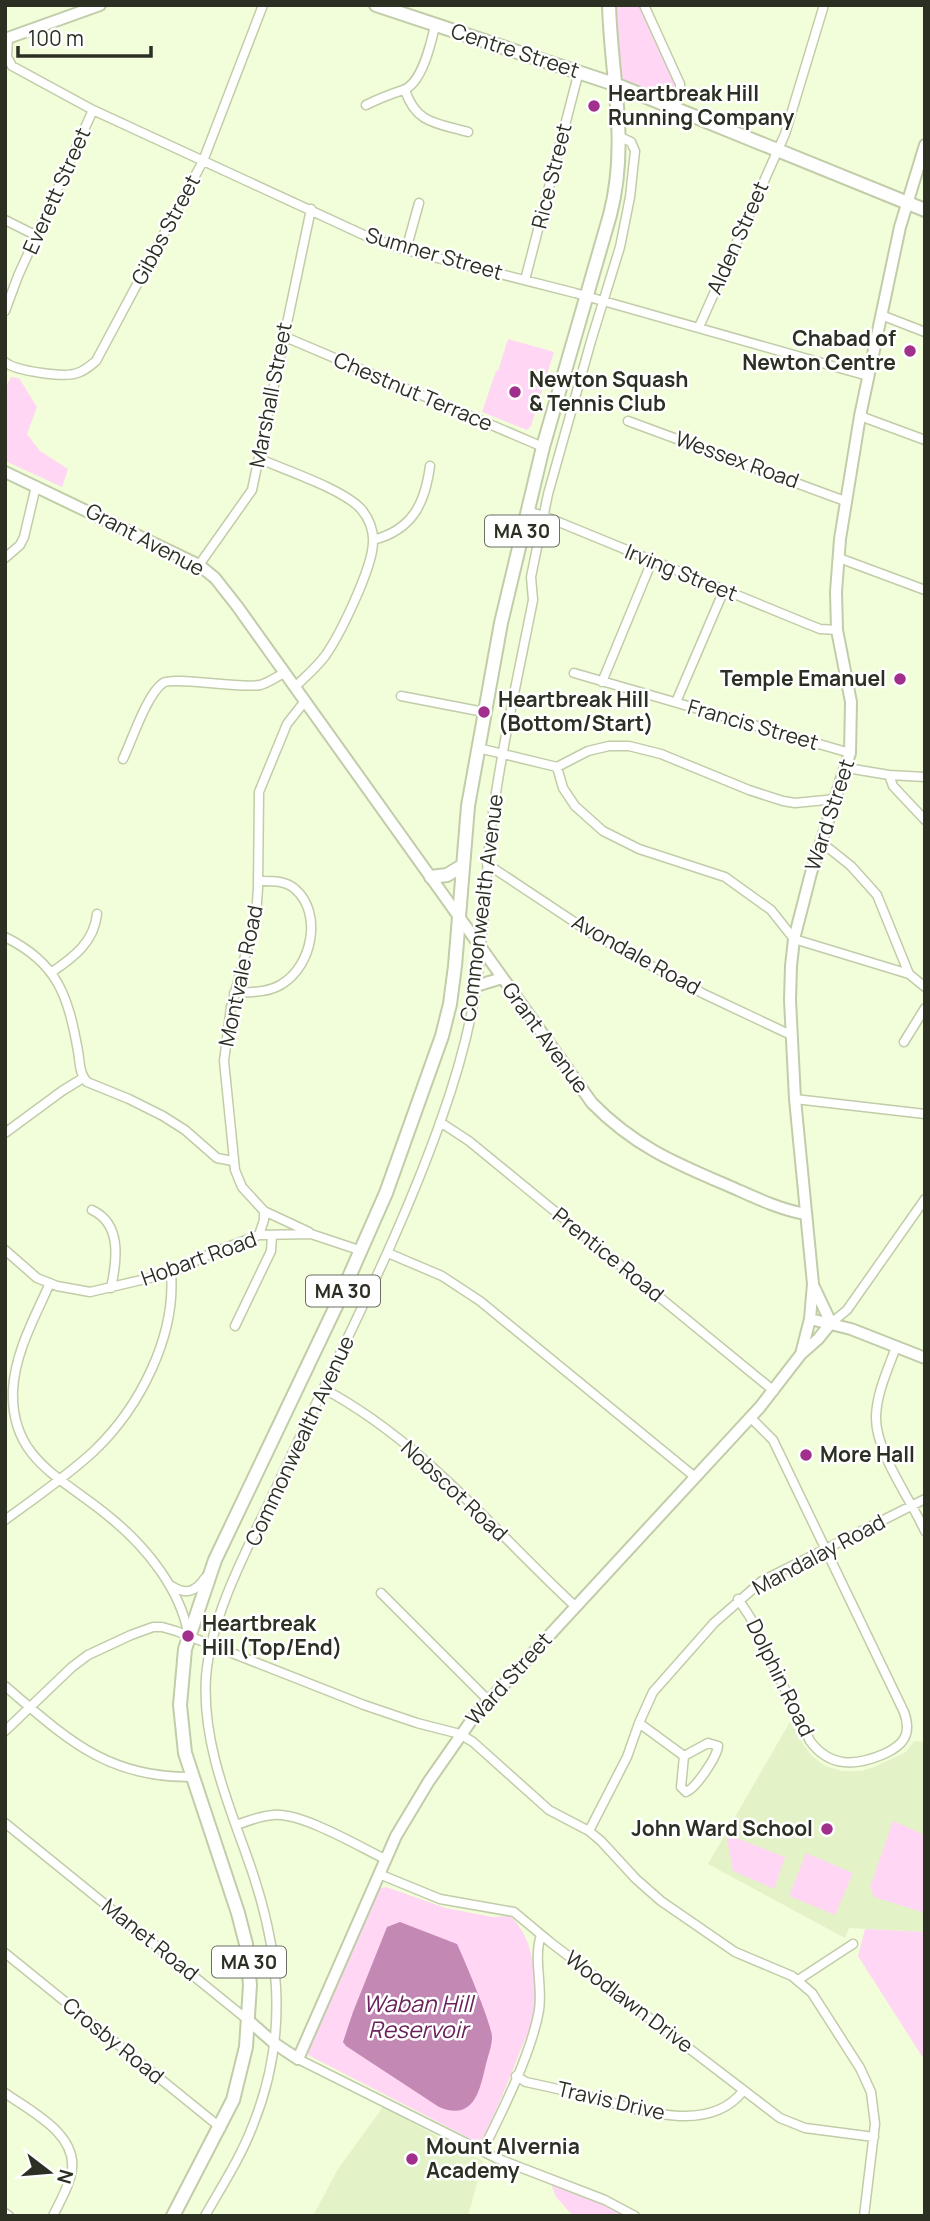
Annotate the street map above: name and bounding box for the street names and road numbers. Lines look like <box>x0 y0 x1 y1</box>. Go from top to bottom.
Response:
street label: Centre Street <box>448 16 583 84</box>
street label: Rice Street <box>524 120 578 231</box>
street label: Everett Street <box>16 123 96 258</box>
street label: Gibbs Street <box>124 169 206 290</box>
street label: Alden Street <box>700 177 774 299</box>
street label: Sumner Street <box>362 220 506 286</box>
street label: Marshall Street <box>242 320 298 470</box>
street label: Chestnut Terrace <box>330 345 497 437</box>
street label: Wessex Road <box>672 424 803 494</box>
street label: Grant Avenue <box>81 496 210 582</box>
road number: MA 30 <box>485 516 559 546</box>
street label: Irving Street <box>621 537 742 607</box>
street label: Francis Street <box>685 692 822 756</box>
street label: Ward Street <box>798 755 860 874</box>
street label: Commonwealth Avenue <box>453 792 509 1023</box>
street label: Montvale Road <box>211 903 269 1049</box>
street label: Avondale Road <box>567 907 706 1001</box>
street label: Grant Avenue <box>496 976 596 1098</box>
street label: Prentice Road <box>547 1201 670 1308</box>
street label: Hobart Road <box>137 1224 260 1292</box>
road number: MA 30 <box>306 1275 380 1306</box>
street label: Commonwealth Avenue <box>238 1331 360 1550</box>
street label: Nobscot Road <box>395 1434 514 1547</box>
street label: Mandalay Road <box>747 1507 890 1601</box>
street label: Dolphin Road <box>740 1614 821 1741</box>
street label: Ward Street <box>459 1626 557 1731</box>
street label: Manet Road <box>97 1892 205 1987</box>
street label: Woodlawn Drive <box>560 1944 699 2059</box>
road number: MA 30 <box>212 1946 286 1978</box>
street label: Crosby Road <box>57 1991 170 2090</box>
street label: Travis Drive <box>555 2074 668 2126</box>

